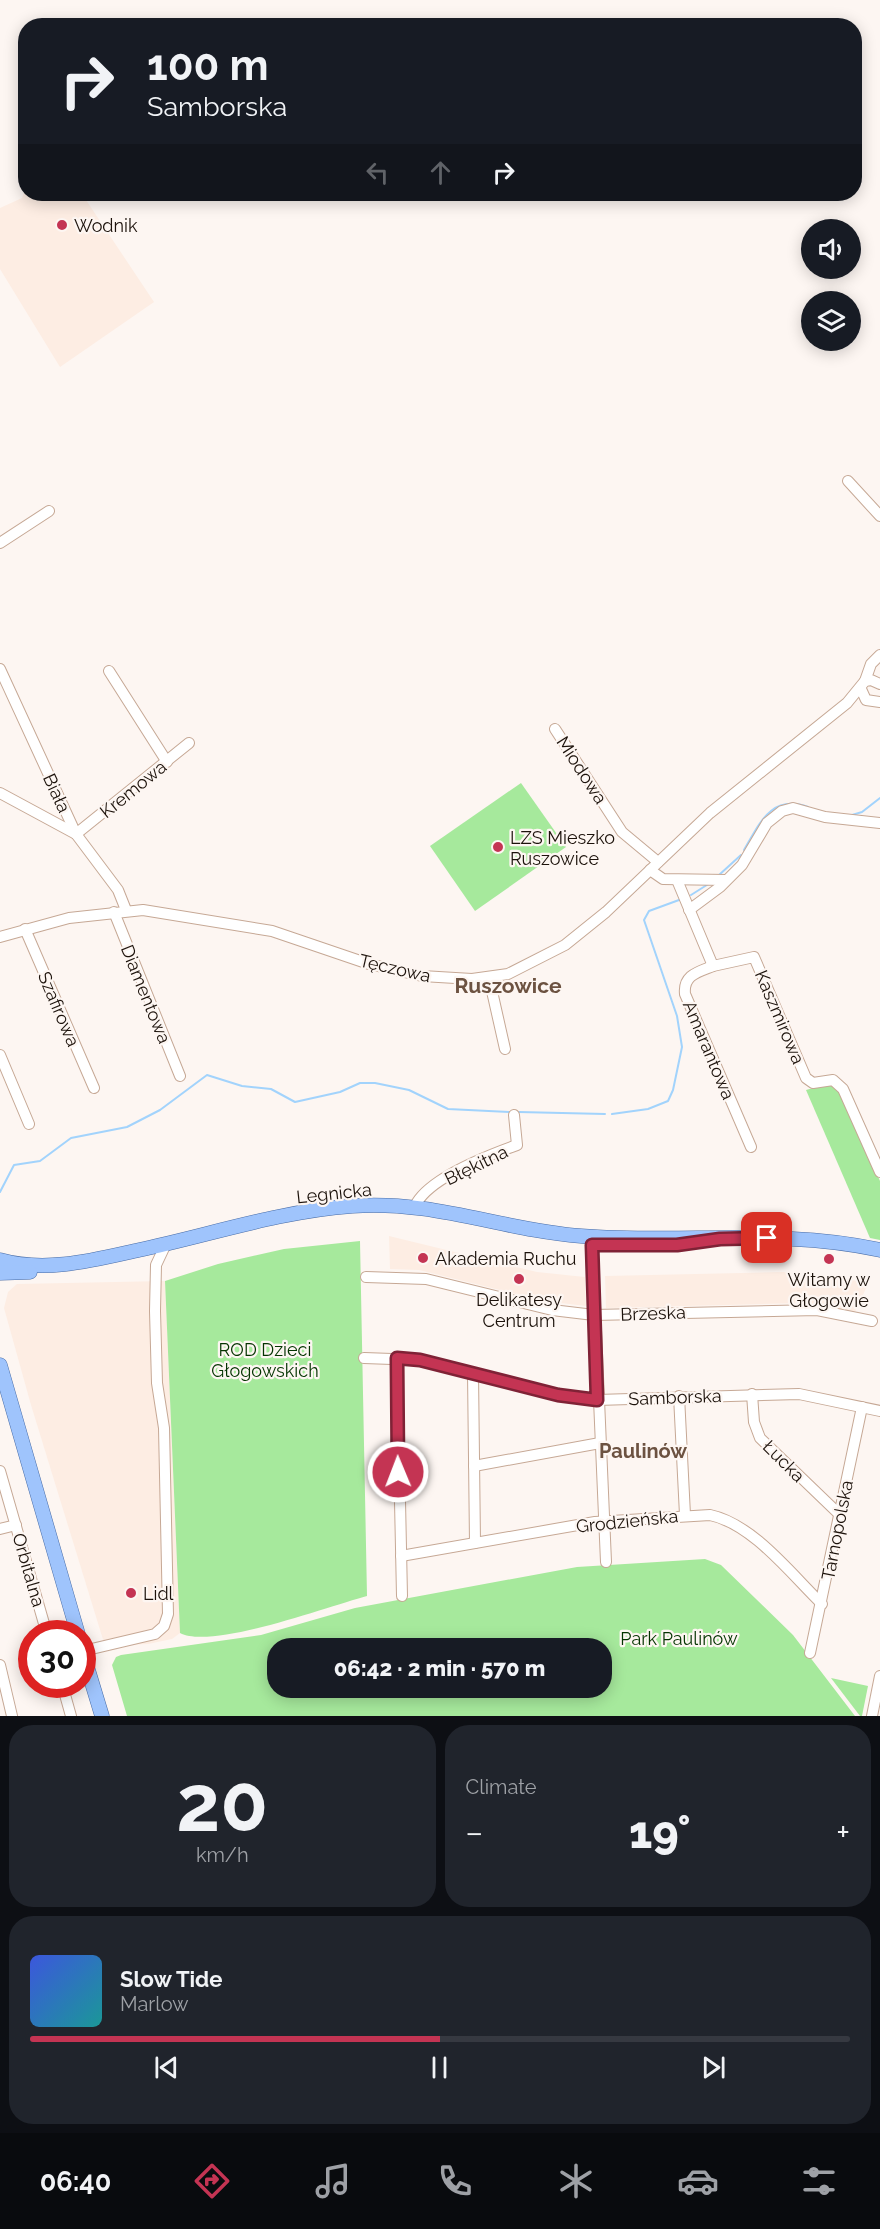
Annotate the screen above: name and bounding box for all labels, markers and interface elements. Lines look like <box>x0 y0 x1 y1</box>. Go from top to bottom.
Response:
text: 100 m <box>147 41 269 90</box>
icon: right <box>48 42 126 120</box>
text: Samborska <box>147 91 287 122</box>
icon: left <box>361 156 394 189</box>
icon: ahead <box>424 156 457 189</box>
icon: right <box>487 156 520 189</box>
place label: Wodnik <box>74 215 138 236</box>
marker: Wodnik <box>55 218 69 232</box>
map controls <box>801 219 861 351</box>
button: sound <box>801 219 861 279</box>
button: layers <box>801 291 861 351</box>
street label: Miodowa <box>552 732 612 808</box>
street label: Kremowa <box>96 756 170 822</box>
street label: Biała <box>39 770 75 816</box>
place label: LZS Mieszko Ruszowice <box>510 827 615 869</box>
marker: LZS Mieszko Ruszowice <box>491 840 505 854</box>
street label: Diamentowa <box>117 942 175 1046</box>
street label: Tęczowa <box>357 950 433 986</box>
street label: Kaszmirowa <box>751 967 809 1067</box>
street label: Szafirowa <box>34 968 84 1050</box>
district label: Ruszowice <box>455 973 562 998</box>
street label: Amarantowa <box>679 997 739 1103</box>
street label: Błękitna <box>441 1141 511 1189</box>
street label: Legnicka <box>295 1179 373 1207</box>
pin <box>741 1212 792 1263</box>
icon: arrive <box>750 1221 783 1254</box>
place label: Akademia Ruchu <box>435 1248 576 1269</box>
marker: Akademia Ruchu <box>416 1251 430 1265</box>
marker: Witamy w Głogowie <box>822 1252 836 1266</box>
place label: Witamy w Głogowie <box>788 1269 871 1311</box>
marker: Delikatesy Centrum <box>512 1272 526 1286</box>
place label: Delikatesy Centrum <box>476 1289 562 1331</box>
street label: Brzeska <box>620 1301 686 1325</box>
park label: ROD Dzieci Głogowskich <box>211 1339 319 1381</box>
street label: Samborska <box>628 1385 722 1409</box>
street label: Łucka <box>759 1436 809 1486</box>
district label: Paulinów <box>599 1439 687 1463</box>
position arrow <box>366 1440 430 1504</box>
street label: Tarnopolska <box>817 1478 857 1582</box>
street label: Grodzieńska <box>575 1505 679 1537</box>
street label: Orbitalna <box>8 1531 50 1609</box>
place label: Lidl <box>143 1583 174 1604</box>
marker: Lidl <box>124 1586 138 1600</box>
speed limit sign: 30 <box>18 1620 96 1698</box>
park label: Park Paulinów <box>620 1628 738 1649</box>
text: 06:42 · 2 min · 570 m <box>334 1655 545 1681</box>
text: 20 <box>176 1758 268 1849</box>
text: Climate <box>466 1775 537 1799</box>
text: 19° <box>629 1806 691 1859</box>
text: − <box>466 1813 483 1852</box>
text: + <box>836 1813 850 1852</box>
text: km/h <box>196 1843 249 1867</box>
text: Slow Tide <box>120 1966 222 1992</box>
text: Marlow <box>120 1992 189 2016</box>
icon: previous <box>150 2051 183 2084</box>
icon: pause <box>423 2051 456 2084</box>
icon: next <box>697 2051 730 2084</box>
icon: directions <box>191 2160 233 2202</box>
icon: music <box>312 2160 354 2202</box>
icon: phone <box>434 2160 476 2202</box>
icon: climate <box>555 2160 597 2202</box>
icon: car <box>677 2160 719 2202</box>
icon: filters <box>798 2160 840 2202</box>
text: 06:40 <box>40 2166 111 2197</box>

